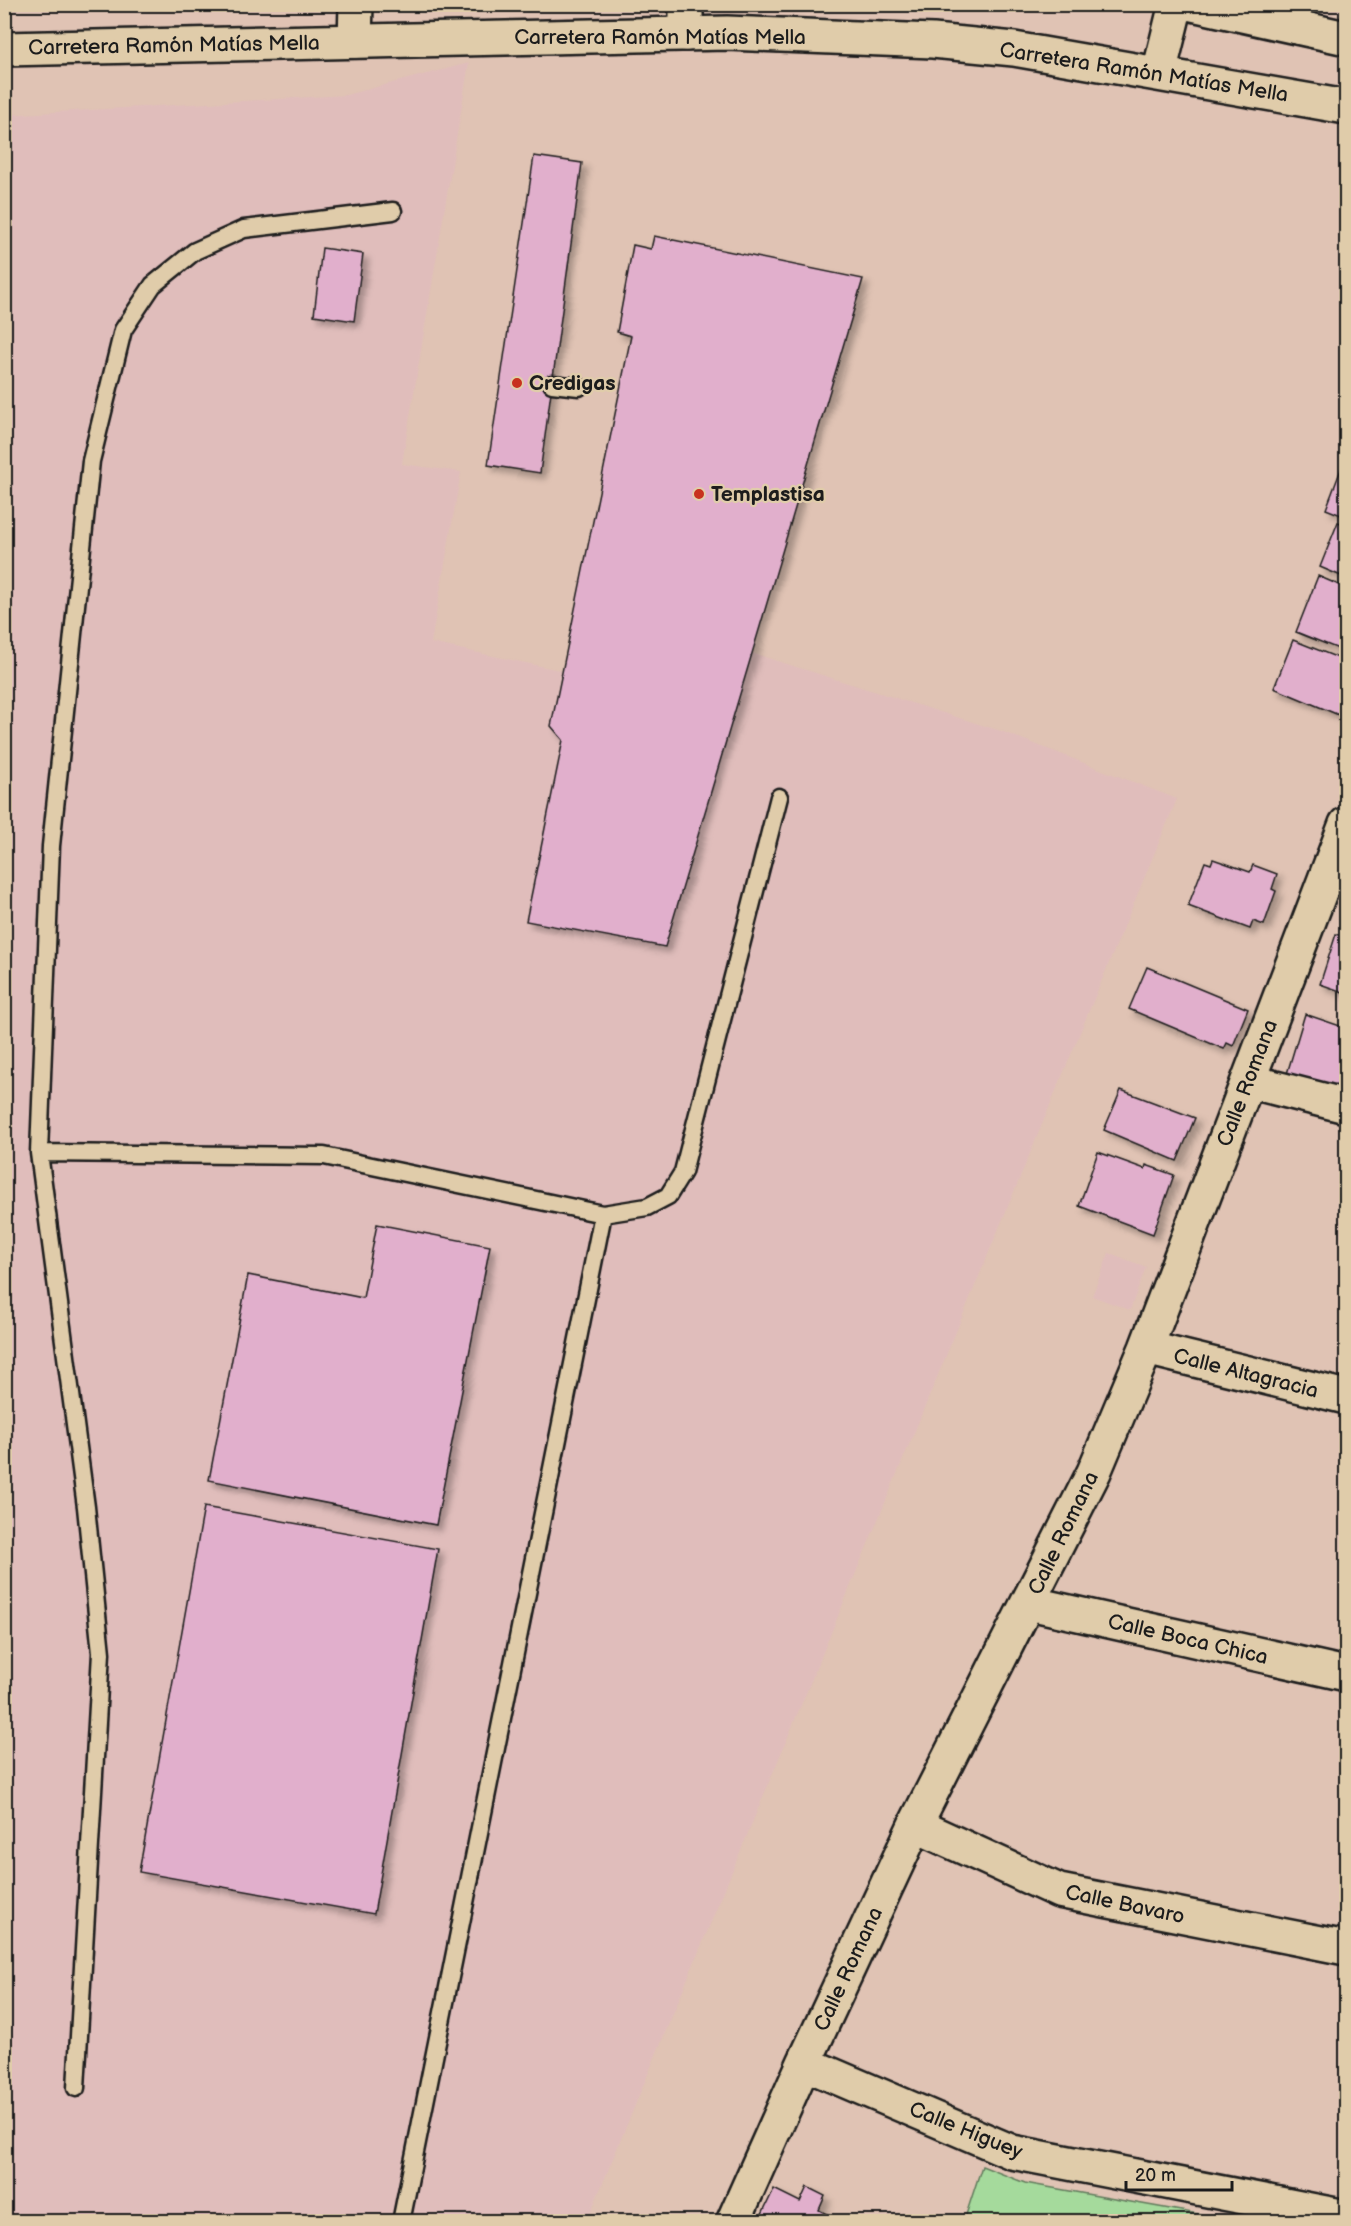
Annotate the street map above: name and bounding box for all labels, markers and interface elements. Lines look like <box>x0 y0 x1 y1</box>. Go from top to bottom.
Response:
street label: Carretera Ramón Matías Mella <box>514 25 806 50</box>
street label: Carretera Ramón Matías Mella <box>28 30 320 61</box>
street label: Carretera Ramón Matías Mella <box>998 37 1290 108</box>
place label: Credigas <box>529 371 616 396</box>
marker: Credigas <box>510 376 524 390</box>
place label: Templastisa <box>711 482 825 507</box>
marker: Templastisa <box>692 487 706 501</box>
street label: Calle Romana <box>1212 1016 1283 1150</box>
street label: Calle Altagracia <box>1171 1343 1321 1404</box>
street label: Calle Romana <box>1023 1468 1104 1599</box>
street label: Calle Boca Chica <box>1105 1609 1270 1670</box>
street label: Calle Bavaro <box>1063 1880 1187 1929</box>
street label: Calle Romana <box>809 1903 888 2035</box>
street label: Calle Higuey <box>906 2096 1027 2165</box>
scale bar <box>1126 2154 1232 2192</box>
text: 20 m <box>1135 2165 1176 2186</box>

